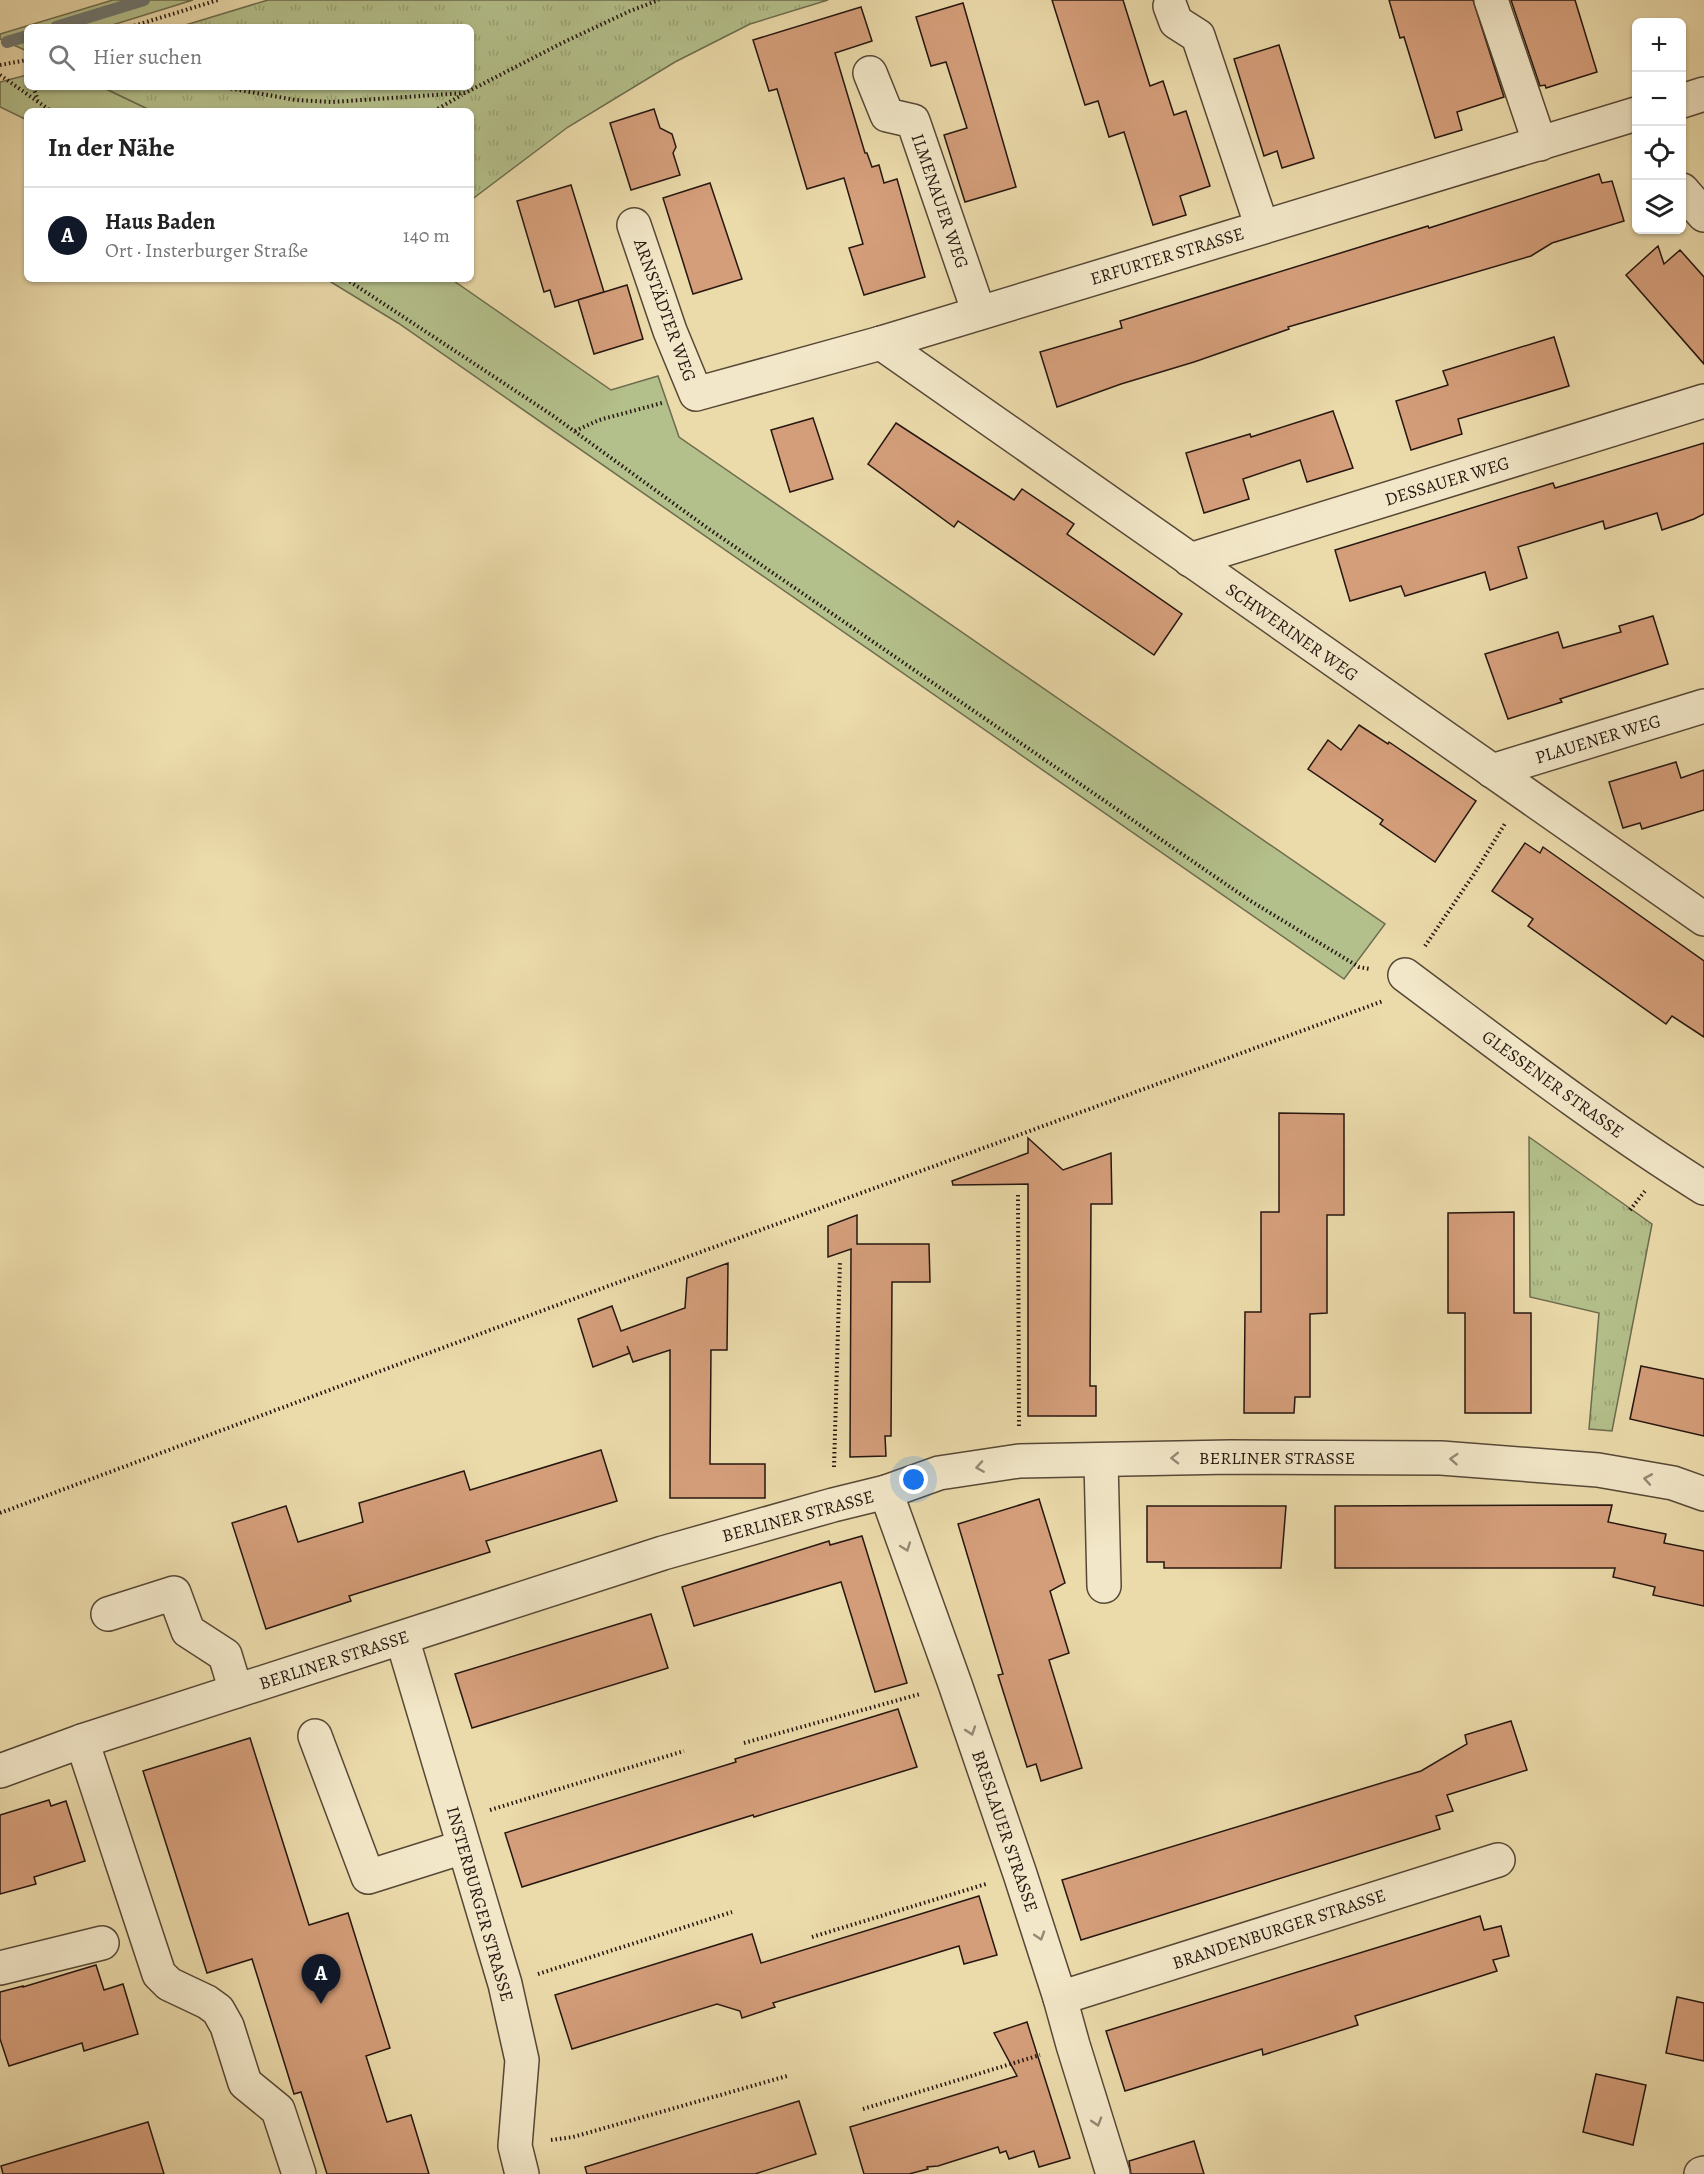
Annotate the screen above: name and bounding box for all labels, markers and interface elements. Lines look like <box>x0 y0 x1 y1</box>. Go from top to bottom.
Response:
map controls <box>1632 18 1686 234</box>
button: + <box>1632 18 1686 72</box>
search box <box>24 24 474 90</box>
icon: search <box>45 41 78 74</box>
text: Hier suchen <box>93 42 202 72</box>
button: − <box>1632 72 1686 126</box>
button: locate <box>1632 126 1686 180</box>
text: In der Nähe <box>48 130 175 165</box>
street label: ILMENAUER WEG <box>906 130 974 272</box>
button: layers <box>1632 180 1686 234</box>
text: Haus Baden <box>105 207 215 237</box>
street label: ERFURTER STRASSE <box>1087 221 1247 291</box>
text: A <box>61 222 74 249</box>
text: 140 m <box>403 222 450 249</box>
street label: ARNSTÄDTER WEG <box>628 234 702 385</box>
text: Ort · Insterburger Straße <box>105 237 308 264</box>
street label: DESSAUER WEG <box>1382 451 1512 511</box>
street label: SCHWERINER WEG <box>1221 577 1363 687</box>
street label: PLAUENER WEG <box>1532 709 1664 769</box>
street label: GLESSENER STRASSE <box>1477 1024 1629 1144</box>
street label: BERLINER STRASSE <box>1199 1446 1355 1470</box>
one-way arrow <box>1170 1452 1179 1464</box>
one-way arrow <box>1449 1453 1458 1466</box>
one-way arrow <box>976 1460 986 1473</box>
your location <box>899 1465 928 1494</box>
one-way arrow <box>1643 1473 1652 1485</box>
street label: BERLINER STRASSE <box>719 1484 877 1548</box>
one-way arrow <box>899 1541 911 1552</box>
street label: BERLINER STRASSE <box>256 1624 412 1696</box>
one-way arrow <box>964 1725 976 1736</box>
street label: BRESLAUER STRASSE <box>966 1747 1044 1915</box>
street label: INSTERBURGER STRASSE <box>441 1804 519 2004</box>
street label: BRANDENBURGER STRASSE <box>1169 1883 1389 1975</box>
one-way arrow <box>1033 1930 1045 1941</box>
pin: A <box>302 1954 340 2004</box>
one-way arrow <box>1090 2116 1102 2127</box>

